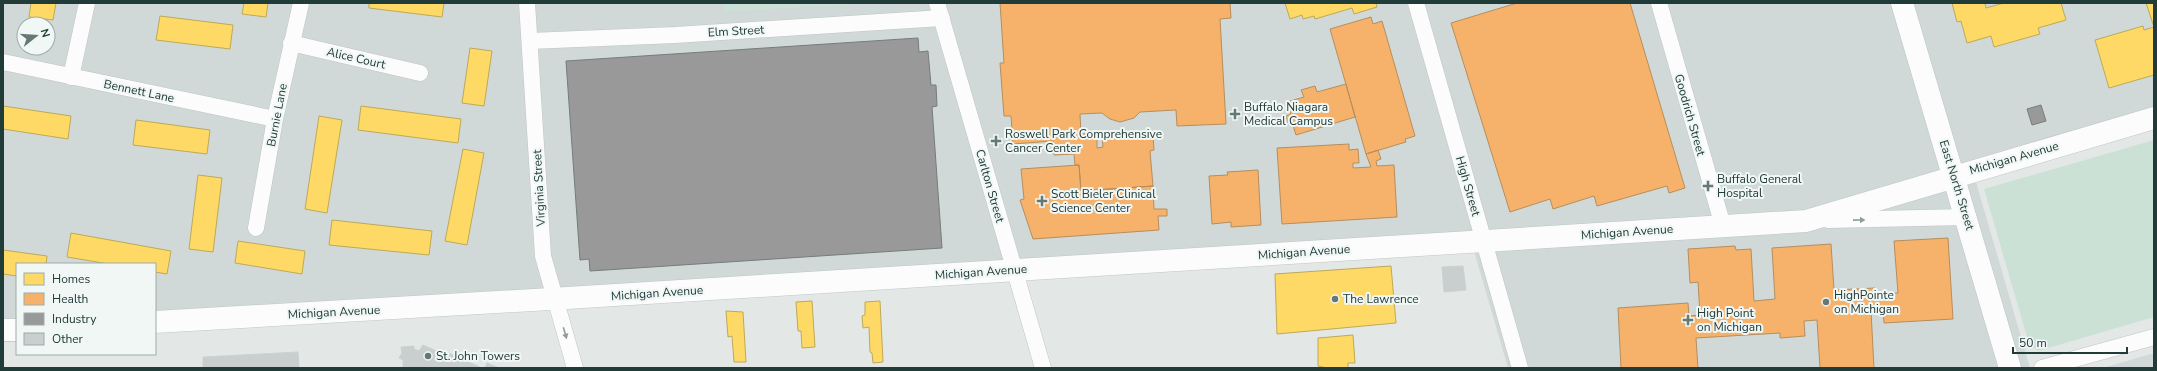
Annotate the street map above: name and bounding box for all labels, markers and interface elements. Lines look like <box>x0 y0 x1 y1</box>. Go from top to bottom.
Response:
north arrow <box>16 16 56 56</box>
street label: Elm Street <box>707 21 765 40</box>
text: N <box>37 27 53 39</box>
street label: Alice Court <box>325 43 388 73</box>
street label: Goodrich Street <box>1671 72 1710 158</box>
street label: Bennett Lane <box>102 76 176 106</box>
street label: Burnie Lane <box>263 82 291 148</box>
place label: Buffalo Niagara Medical Campus <box>1244 99 1333 129</box>
marker: Buffalo Niagara Medical Campus <box>1229 108 1241 120</box>
place label: Roswell Park Comprehensive Cancer Center <box>1005 126 1162 156</box>
marker: Roswell Park Comprehensive Cancer Center <box>990 135 1002 147</box>
street label: East North Street <box>1936 138 1979 233</box>
street label: Michigan Avenue <box>1967 138 2061 178</box>
street label: Virginia Street <box>529 148 549 228</box>
street label: Carlton Street <box>972 148 1008 225</box>
street label: High Street <box>1452 154 1484 219</box>
place label: Buffalo General Hospital <box>1717 171 1802 201</box>
marker: Buffalo General Hospital <box>1702 180 1714 192</box>
place label: Scott Bieler Clinical Science Center <box>1051 186 1156 216</box>
marker: Scott Bieler Clinical Science Center <box>1036 195 1048 207</box>
one-way arrow <box>1853 216 1865 223</box>
street label: Michigan Avenue <box>1580 221 1674 243</box>
street label: Michigan Avenue <box>1257 241 1351 263</box>
street label: Michigan Avenue <box>934 261 1028 283</box>
legend <box>16 263 156 355</box>
text: Homes <box>52 271 90 287</box>
street label: Michigan Avenue <box>610 282 704 304</box>
place label: HighPointe on Michigan <box>1834 287 1899 317</box>
text: Health <box>52 291 88 307</box>
place label: The Lawrence <box>1343 291 1419 307</box>
marker: The Lawrence <box>1330 294 1340 304</box>
marker: HighPointe on Michigan <box>1821 297 1831 307</box>
street label: Michigan Avenue <box>287 302 381 322</box>
place label: High Point on Michigan <box>1697 305 1762 335</box>
text: Industry <box>52 311 97 327</box>
marker: High Point on Michigan <box>1682 314 1694 326</box>
one-way arrow <box>562 328 568 340</box>
scale bar <box>2013 329 2127 355</box>
text: Other <box>52 331 84 347</box>
text: 50 m <box>2019 335 2047 351</box>
place label: St. John Towers <box>436 348 520 364</box>
marker: St. John Towers <box>423 351 433 361</box>

